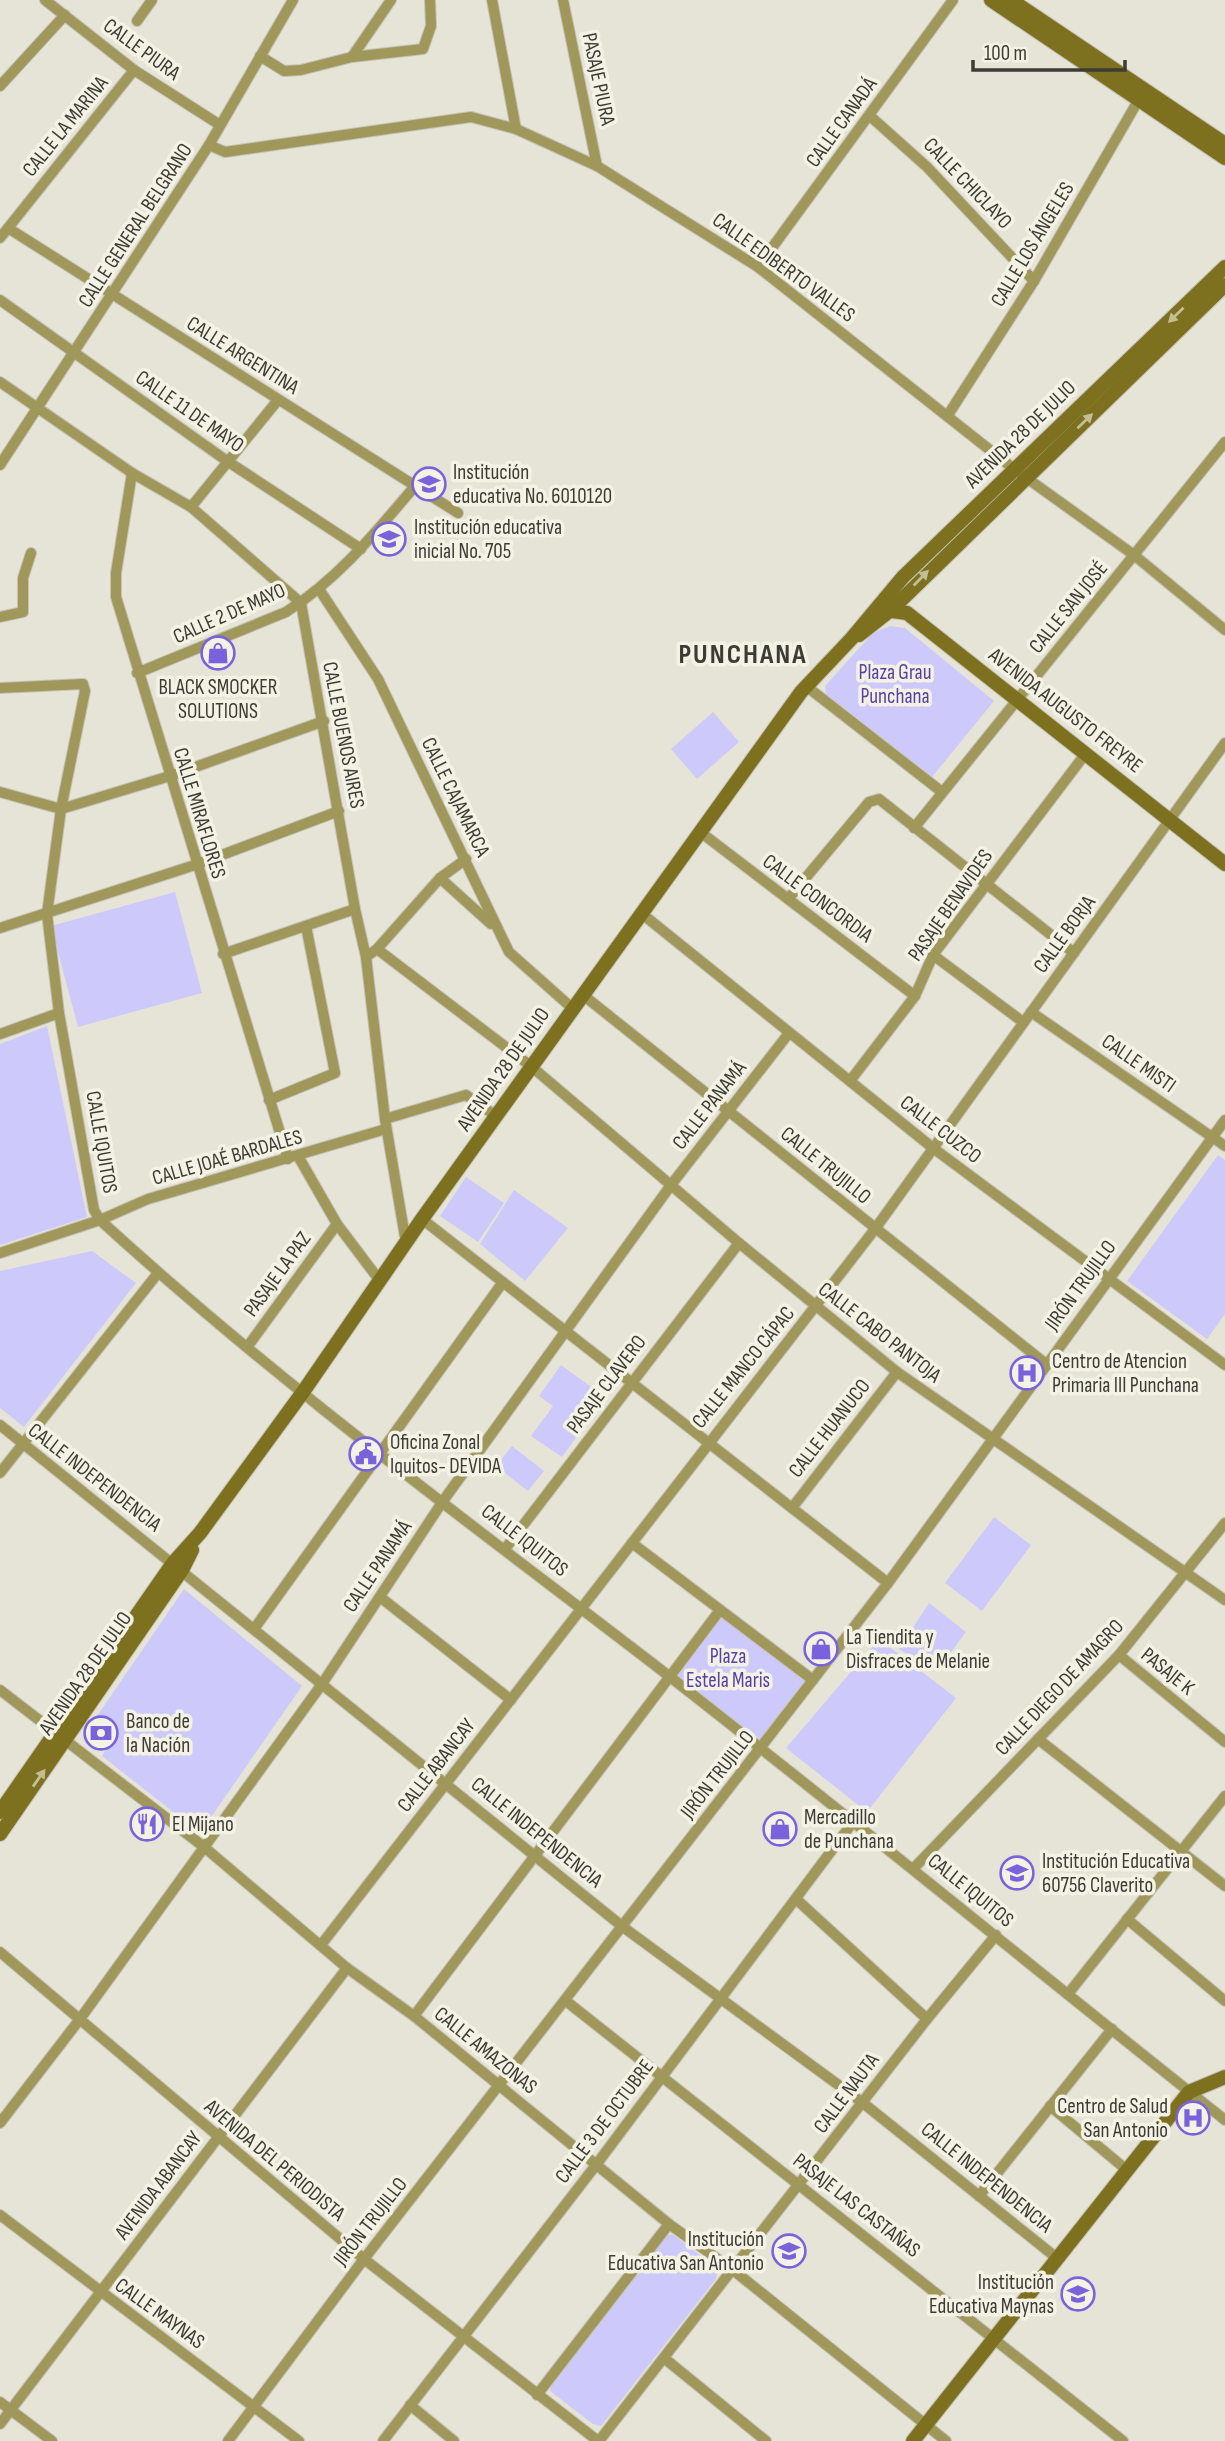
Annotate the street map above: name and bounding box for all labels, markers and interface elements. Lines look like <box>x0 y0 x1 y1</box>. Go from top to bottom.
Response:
street label: CALLE PIURA <box>98 13 186 86</box>
scale bar <box>973 28 1125 72</box>
street label: PASAJE PIURA <box>577 31 621 129</box>
text: 100 m <box>984 41 1027 66</box>
street label: CALLE LA MARINA <box>17 70 114 182</box>
street label: CALLE CANADÁ <box>801 72 883 172</box>
street label: CALLE CHICLAYO <box>918 133 1017 234</box>
street label: CALLE GENERAL BELGRANO <box>73 139 198 312</box>
street label: CALLE LOS ÁNGELES <box>985 177 1079 311</box>
street label: CALLE EDIBERTO VALLES <box>707 207 860 328</box>
one-way arrow <box>1168 306 1185 322</box>
street label: CALLE ARGENTINA <box>182 311 304 400</box>
street label: CALLE 11 DE MAYO <box>131 365 249 458</box>
street label: AVENIDA 28 DE JULIO <box>959 375 1081 494</box>
one-way arrow <box>1077 412 1094 429</box>
place label: Institución educativa No. 6010120 <box>453 460 612 509</box>
school or university icon: Institución educativa No. 6010120 <box>410 465 448 503</box>
place label: Institución educativa inicial No. 705 <box>414 515 562 564</box>
school or university icon: Institución educativa inicial No. 705 <box>370 520 408 558</box>
street label: CALLE SAN JOSÉ <box>1024 556 1113 658</box>
one-way arrow <box>913 569 929 587</box>
street label: CALLE 2 DE MAYO <box>169 578 289 649</box>
shop icon: BLACK SMOCKER SOLUTIONS <box>199 634 237 672</box>
district label: PUNCHANA <box>678 638 808 671</box>
street label: AVENIDA AUGUSTO FREYRE <box>983 642 1148 778</box>
street label: CALLE BUENOS AIRES <box>317 660 370 811</box>
park label: Plaza Grau Punchana <box>859 660 931 709</box>
place label: BLACK SMOCKER SOLUTIONS <box>159 675 278 724</box>
street label: CALLE CAJAMARCA <box>416 733 496 862</box>
street label: CALLE MIRAFLORES <box>168 745 231 882</box>
street label: PASAJE BENAVIDES <box>903 845 998 966</box>
street label: CALLE CONCORDIA <box>758 849 879 949</box>
street label: CALLE BORJA <box>1028 890 1101 978</box>
street label: AVENIDA 28 DE JULIO <box>451 1003 555 1136</box>
street label: CALLE MISTI <box>1097 1029 1181 1098</box>
street label: CALLE PANAMÁ <box>667 1055 752 1154</box>
street label: CALLE IQUITOS <box>80 1089 123 1195</box>
street label: CALLE CUZCO <box>895 1090 986 1169</box>
street label: CALLE TRUJILLO <box>775 1121 876 1209</box>
street label: CALLE JOAÉ BARDALES <box>149 1124 305 1191</box>
street label: PASAJE LA PAZ <box>238 1227 317 1322</box>
street label: JIRÓN TRUJILLO <box>1039 1236 1121 1336</box>
street label: CALLE CABO PANTOJA <box>813 1277 947 1389</box>
street label: CALLE MANCO CÁPAC <box>687 1301 800 1433</box>
street label: PASAJE CLAVERO <box>561 1330 651 1438</box>
place label: Centro de Atencion Primaria III Punchana <box>1052 1349 1199 1398</box>
hospital icon: Centro de Atencion Primaria III Punchana <box>1008 1354 1046 1392</box>
street label: CALLE HUANUCO <box>783 1374 876 1483</box>
street label: CALLE INDEPENDENCIA <box>23 1418 167 1538</box>
place label: Oficina Zonal Iquitos- DEVIDA <box>390 1430 502 1479</box>
public building icon: Oficina Zonal Iquitos- DEVIDA <box>347 1435 385 1473</box>
street label: CALLE IQUITOS <box>476 1499 573 1582</box>
street label: CALLE PANAMÁ <box>338 1515 418 1617</box>
street label: AVENIDA 28 DE JULIO <box>33 1607 137 1740</box>
street label: CALLE DIEGO DE AMAGRO <box>990 1614 1129 1761</box>
place label: La Tiendita y Disfraces de Melanie <box>846 1625 990 1674</box>
shop icon: La Tiendita y Disfraces de Melanie <box>802 1630 840 1668</box>
street label: PASAJE K <box>1136 1642 1200 1701</box>
park label: Plaza Estela Maris <box>686 1644 770 1693</box>
place label: Banco de la Nación <box>126 1709 190 1758</box>
street label: CALLE ABANCAY <box>392 1713 481 1817</box>
bank icon: Banco de la Nación <box>82 1714 120 1752</box>
street label: JIRÓN TRUJILLO <box>675 1725 760 1824</box>
one-way arrow <box>32 1768 45 1787</box>
street label: CALLE INDEPENDENCIA <box>466 1772 608 1894</box>
restaurant icon: El Mijano <box>128 1805 166 1843</box>
place label: Mercadillo de Punchana <box>804 1805 894 1854</box>
shop icon: Mercadillo de Punchana <box>761 1810 799 1848</box>
place label: El Mijano <box>172 1812 234 1837</box>
street label: CALLE IQUITOS <box>923 1848 1019 1933</box>
place label: Institución Educativa 60756 Claverito <box>1042 1849 1190 1898</box>
school or university icon: Institución Educativa 60756 Claverito <box>998 1854 1036 1892</box>
street label: CALLE AMAZONAS <box>429 2001 542 2099</box>
street label: CALLE NAUTA <box>808 2048 885 2138</box>
street label: CALLE 3 DE OCTUBRE <box>550 2055 659 2188</box>
street label: AVENIDA DEL PERIODISTA <box>199 2094 351 2227</box>
place label: Centro de Salud San Antonio <box>1057 2094 1168 2143</box>
hospital icon: Centro de Salud San Antonio <box>1174 2099 1212 2137</box>
street label: CALLE INDEPENDENCIA <box>916 2117 1058 2239</box>
street label: AVENIDA ABANCAY <box>109 2126 207 2245</box>
street label: PASAJE LAS CASTAÑAS <box>788 2148 925 2263</box>
street label: JIRÓN TRUJILLO <box>328 2172 413 2271</box>
place label: Institución Educativa San Antonio <box>608 2227 764 2276</box>
school or university icon: Institución Educativa San Antonio <box>770 2232 808 2270</box>
place label: Institución Educativa Maynas <box>929 2270 1054 2319</box>
street label: CALLE MAYNAS <box>110 2273 209 2354</box>
school or university icon: Institución Educativa Maynas <box>1059 2275 1097 2313</box>

